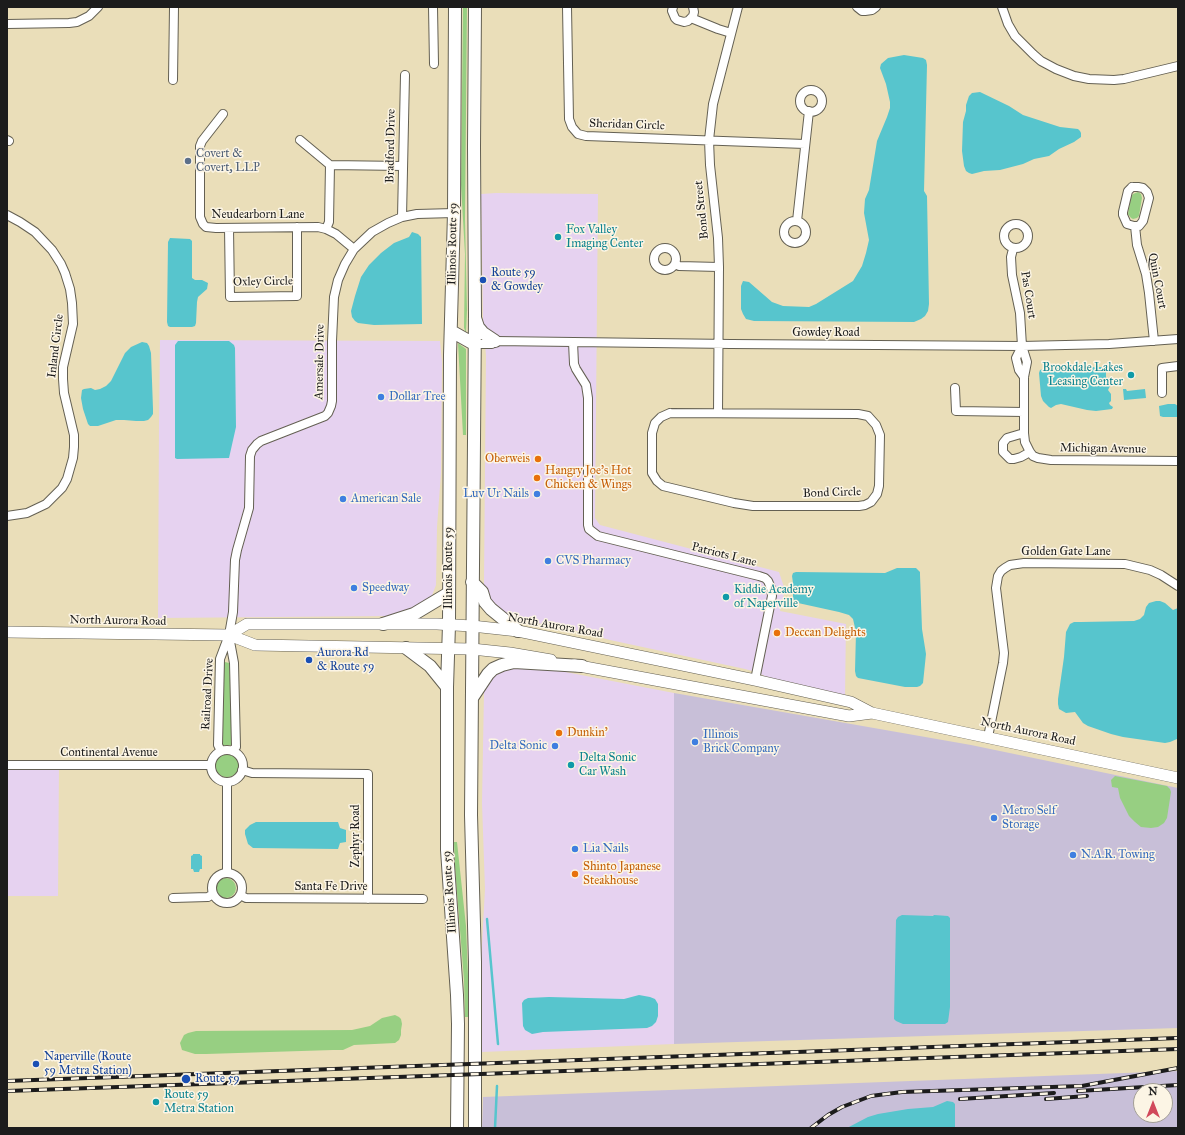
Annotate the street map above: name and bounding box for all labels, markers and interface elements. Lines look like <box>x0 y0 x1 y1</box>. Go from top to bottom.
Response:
street label: Bradford Drive <box>383 109 399 183</box>
street label: Sheridan Circle <box>589 116 665 134</box>
place label: Covert & Covert, LLP <box>196 147 260 175</box>
marker: Covert & Covert, LLP <box>183 156 193 166</box>
street label: Bond Street <box>692 180 712 240</box>
street label: Illinois Route 59 <box>445 203 461 285</box>
street label: Neudearborn Lane <box>212 208 304 222</box>
place label: Fox Valley Imaging Center <box>566 223 643 251</box>
marker: Fox Valley Imaging Center <box>553 232 563 242</box>
street label: Quin Court <box>1145 252 1169 310</box>
place label: Route 59 & Gowdey <box>491 266 543 294</box>
street label: Pas Court <box>1017 270 1039 320</box>
street label: Oxley Circle <box>233 274 293 290</box>
marker: Route 59 & Gowdey <box>478 275 488 285</box>
street label: Inland Circle <box>45 313 67 379</box>
street label: Amersale Drive <box>312 324 328 400</box>
street label: Gowdey Road <box>792 326 860 340</box>
place label: Brookdale Lakes Leasing Center <box>1042 361 1123 389</box>
marker: Brookdale Lakes Leasing Center <box>1126 370 1136 380</box>
place label: Dollar Tree <box>389 390 446 404</box>
marker: Dollar Tree <box>376 392 386 402</box>
street label: Michigan Avenue <box>1060 441 1146 457</box>
place label: Oberweis <box>485 452 530 466</box>
marker: Oberweis <box>533 454 543 464</box>
place label: Hangry Joe's Hot Chicken & Wings <box>545 464 632 492</box>
marker: Hangry Joe's Hot Chicken & Wings <box>532 473 542 483</box>
street label: Bond Circle <box>803 485 861 501</box>
place label: Luv Ur Nails <box>463 487 529 501</box>
marker: Luv Ur Nails <box>532 489 542 499</box>
place label: American Sale <box>351 492 421 506</box>
marker: American Sale <box>338 494 348 504</box>
street label: Illinois Route 59 <box>442 527 456 609</box>
street label: Patriots Lane <box>690 540 758 570</box>
street label: Golden Gate Lane <box>1021 545 1111 559</box>
place label: CVS Pharmacy <box>556 554 631 568</box>
marker: CVS Pharmacy <box>543 556 553 566</box>
place label: Speedway <box>362 581 409 595</box>
marker: Speedway <box>349 583 359 593</box>
place label: Kiddie Academy of Naperville <box>734 583 813 611</box>
marker: Kiddie Academy of Naperville <box>721 592 731 602</box>
street label: North Aurora Road <box>506 611 604 641</box>
street label: North Aurora Road <box>70 613 166 629</box>
place label: Deccan Delights <box>785 626 866 640</box>
marker: Deccan Delights <box>772 628 782 638</box>
place label: Aurora Rd & Route 59 <box>317 646 374 674</box>
marker: Aurora Rd & Route 59 <box>304 655 314 665</box>
street label: Railroad Drive <box>199 658 217 730</box>
street label: North Aurora Road <box>979 715 1077 749</box>
place label: Dunkin' <box>567 726 608 740</box>
marker: Dunkin' <box>554 728 564 738</box>
place label: Illinois Brick Company <box>703 728 779 756</box>
marker: Illinois Brick Company <box>690 737 700 747</box>
place label: Delta Sonic <box>490 739 547 753</box>
marker: Delta Sonic <box>550 741 560 751</box>
street label: Continental Avenue <box>60 746 158 760</box>
place label: Delta Sonic Car Wash <box>579 751 636 779</box>
marker: Delta Sonic Car Wash <box>566 760 576 770</box>
street label: Zephyr Road <box>349 804 363 868</box>
place label: Metro Self Storage <box>1002 804 1056 832</box>
marker: Metro Self Storage <box>989 813 999 823</box>
place label: Lia Nails <box>583 842 629 856</box>
marker: Lia Nails <box>570 844 580 854</box>
place label: N.A.R. Towing <box>1081 848 1155 862</box>
street label: Illinois Route 59 <box>440 850 460 934</box>
marker: N.A.R. Towing <box>1068 850 1078 860</box>
place label: Shinto Japanese Steakhouse <box>583 860 661 888</box>
marker: Shinto Japanese Steakhouse <box>570 869 580 879</box>
street label: Santa Fe Drive <box>294 880 368 894</box>
place label: Naperville (Route 59 Metra Station) <box>44 1050 132 1078</box>
marker: Naperville (Route 59 Metra Station) <box>31 1059 41 1069</box>
place label: Route 59 <box>195 1072 240 1086</box>
marker: Route 59 <box>180 1073 192 1085</box>
north arrow <box>1133 1083 1173 1123</box>
text: N <box>1148 1085 1158 1098</box>
place label: Route 59 Metra Station <box>164 1088 234 1116</box>
marker: Route 59 Metra Station <box>151 1097 161 1107</box>

